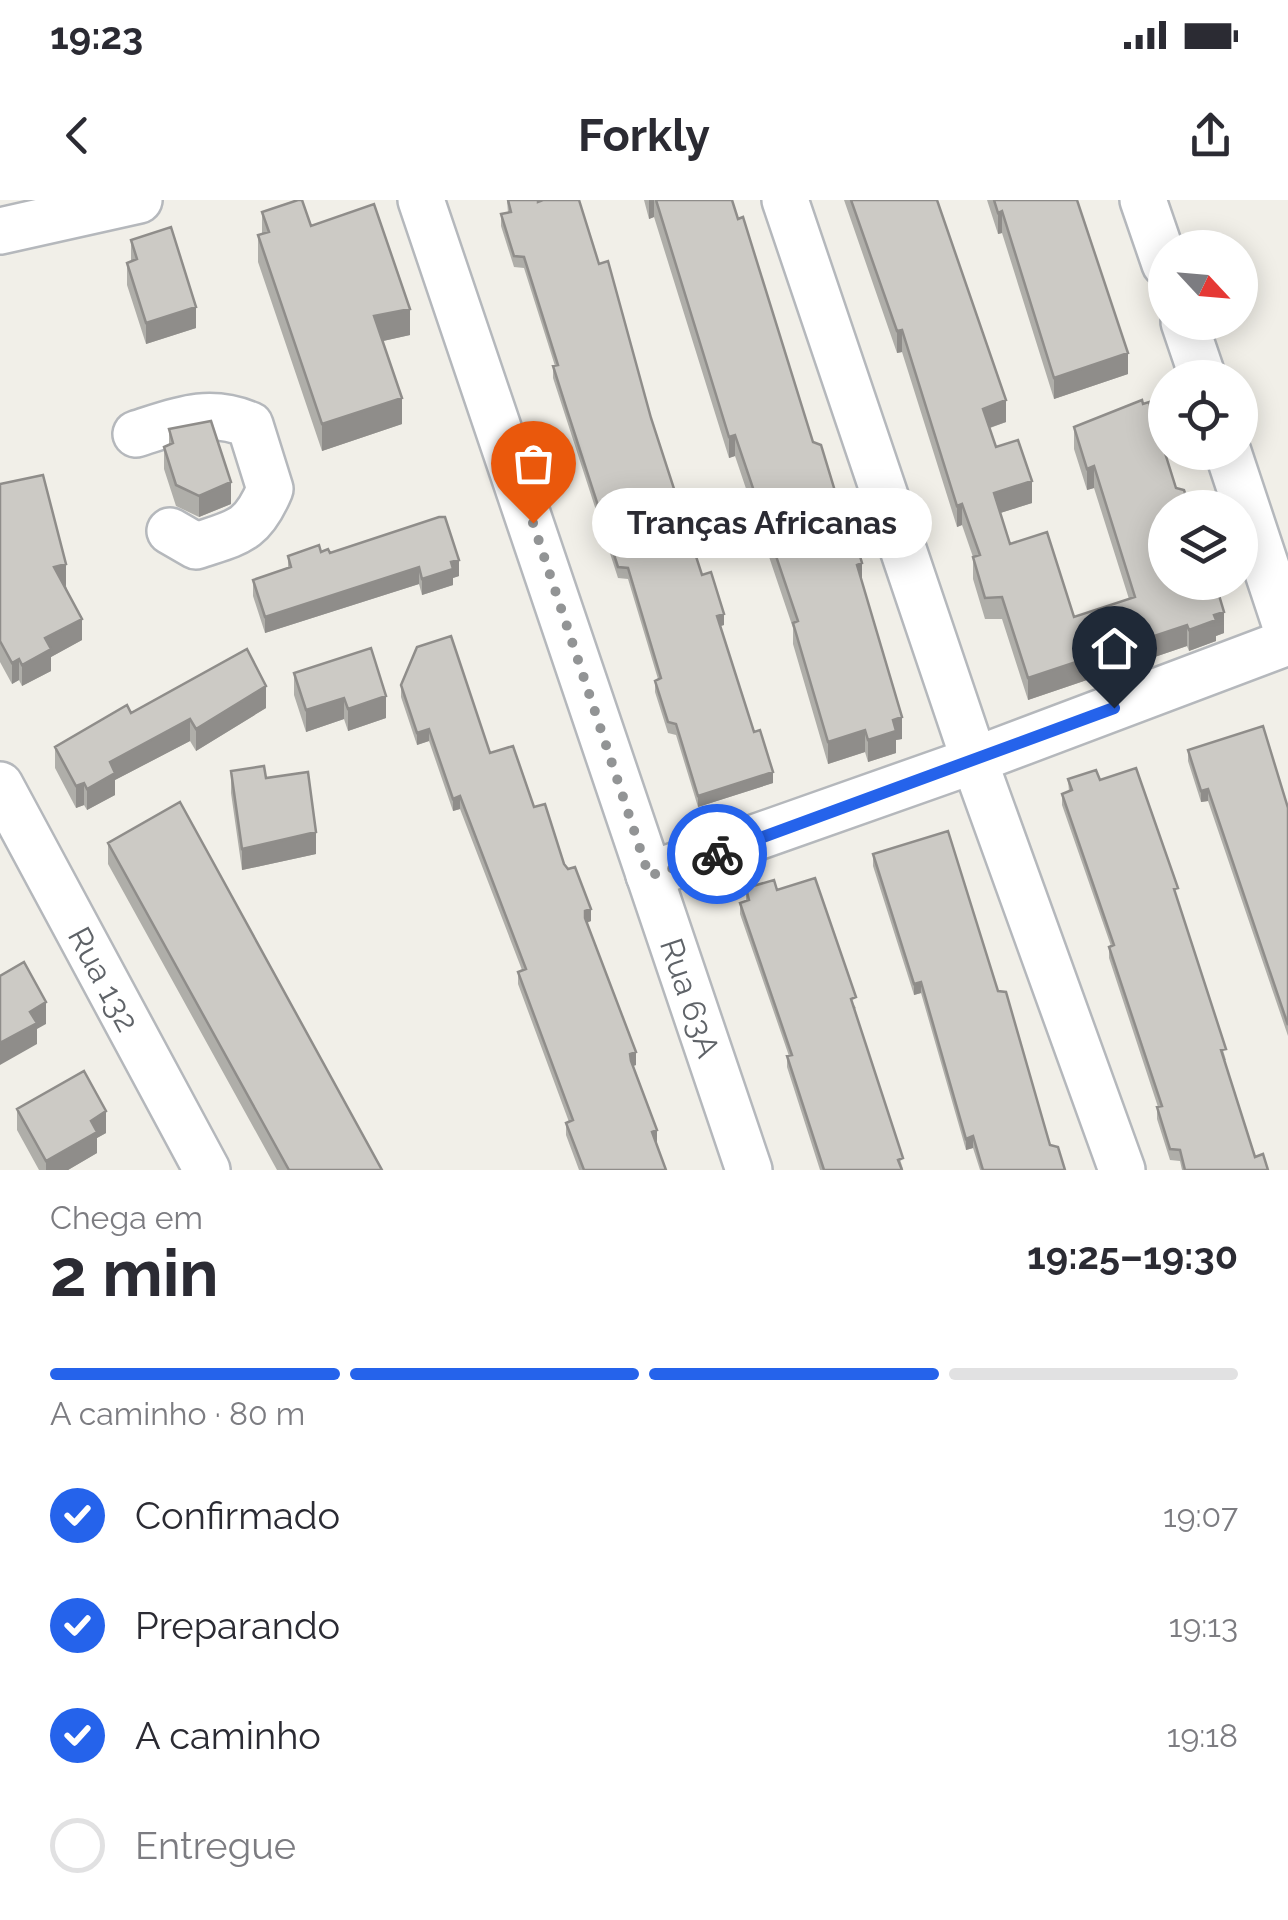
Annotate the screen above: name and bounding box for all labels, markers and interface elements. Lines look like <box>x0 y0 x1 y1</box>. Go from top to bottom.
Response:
text: 19:23 <box>50 13 143 58</box>
icon: back <box>50 108 105 163</box>
icon: share <box>1183 108 1238 163</box>
text: Forkly <box>578 109 710 162</box>
north arrow <box>1148 230 1258 340</box>
map controls <box>1148 230 1258 600</box>
button: locate <box>1148 360 1258 470</box>
pin <box>491 421 576 524</box>
icon: bag <box>506 436 561 491</box>
callout: Tranças Africanas <box>593 488 933 558</box>
button: layers <box>1148 490 1258 600</box>
text: Tranças Africanas <box>627 504 897 541</box>
pin <box>1072 606 1157 709</box>
icon: home <box>1087 621 1142 676</box>
courier <box>667 804 767 904</box>
icon: bike <box>690 827 745 882</box>
street label: Rua 132 <box>61 920 147 1037</box>
street label: Rua 63A <box>653 933 728 1062</box>
text: Chega em <box>50 1199 203 1236</box>
text: 19:25–19:30 <box>1027 1233 1238 1278</box>
text: 2 min <box>50 1235 219 1311</box>
text: A caminho · 80 m <box>50 1395 305 1432</box>
icon: check <box>50 1488 105 1543</box>
text: Confirmado <box>135 1493 340 1538</box>
text: 19:07 <box>1163 1497 1238 1534</box>
icon: check <box>50 1598 105 1653</box>
text: Preparando <box>135 1603 340 1648</box>
text: 19:13 <box>1169 1607 1238 1644</box>
icon: check <box>50 1708 105 1763</box>
text: A caminho <box>135 1713 321 1758</box>
text: 19:18 <box>1167 1717 1238 1754</box>
text: Entregue <box>135 1823 296 1868</box>

